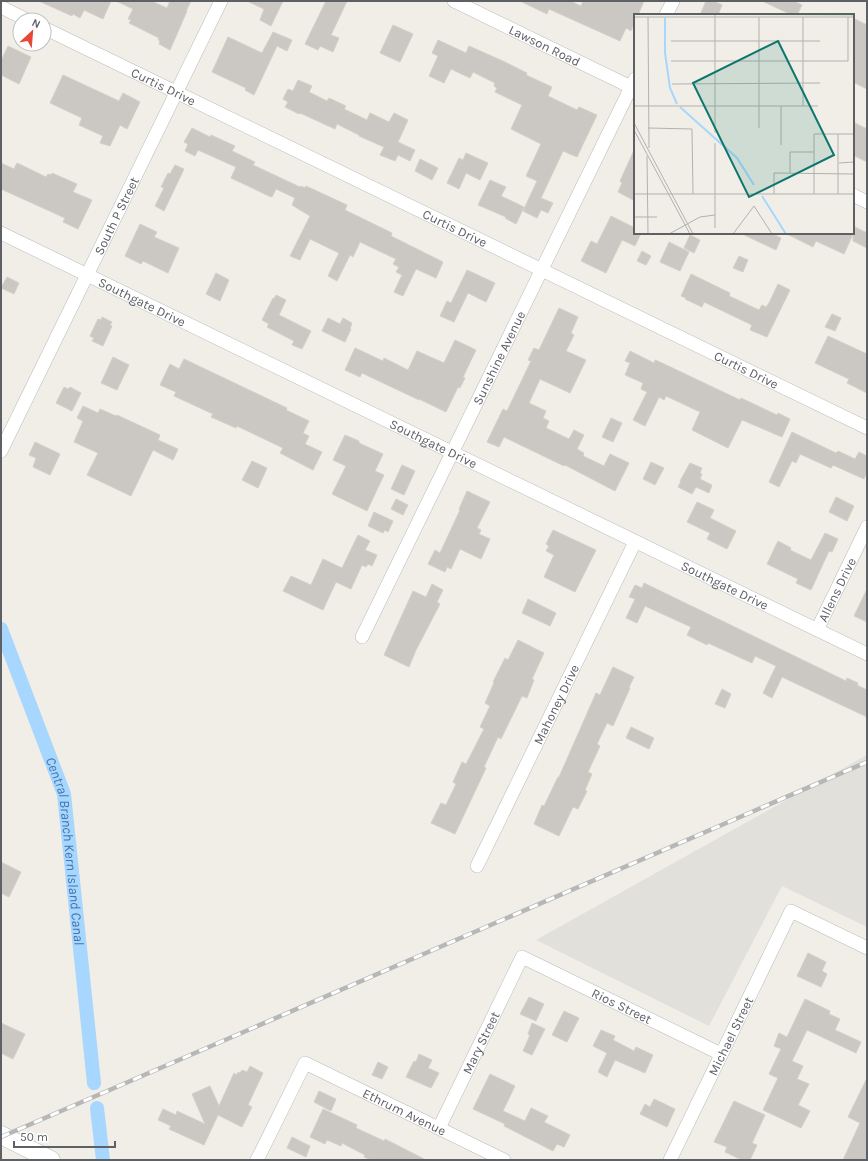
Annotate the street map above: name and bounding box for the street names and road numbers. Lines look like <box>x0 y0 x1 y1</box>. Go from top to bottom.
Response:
street label: Lawson Road <box>507 21 583 69</box>
street label: Curtis Drive <box>129 64 199 108</box>
street label: South P Street <box>91 174 141 257</box>
street label: Curtis Drive <box>420 206 490 250</box>
street label: Southgate Drive <box>96 274 189 329</box>
street label: Sunshine Avenue <box>469 308 528 407</box>
street label: Curtis Drive <box>712 347 781 392</box>
street label: Southgate Drive <box>388 416 480 471</box>
street label: Allens Drive <box>815 555 859 624</box>
street label: Southgate Drive <box>679 557 771 613</box>
street label: Mahoney Drive <box>530 661 582 747</box>
street label: Rios Street <box>589 985 654 1027</box>
street label: Michael Street <box>705 994 756 1078</box>
street label: Mary Street <box>459 1009 502 1076</box>
street label: Ethrum Avenue <box>361 1085 449 1138</box>

